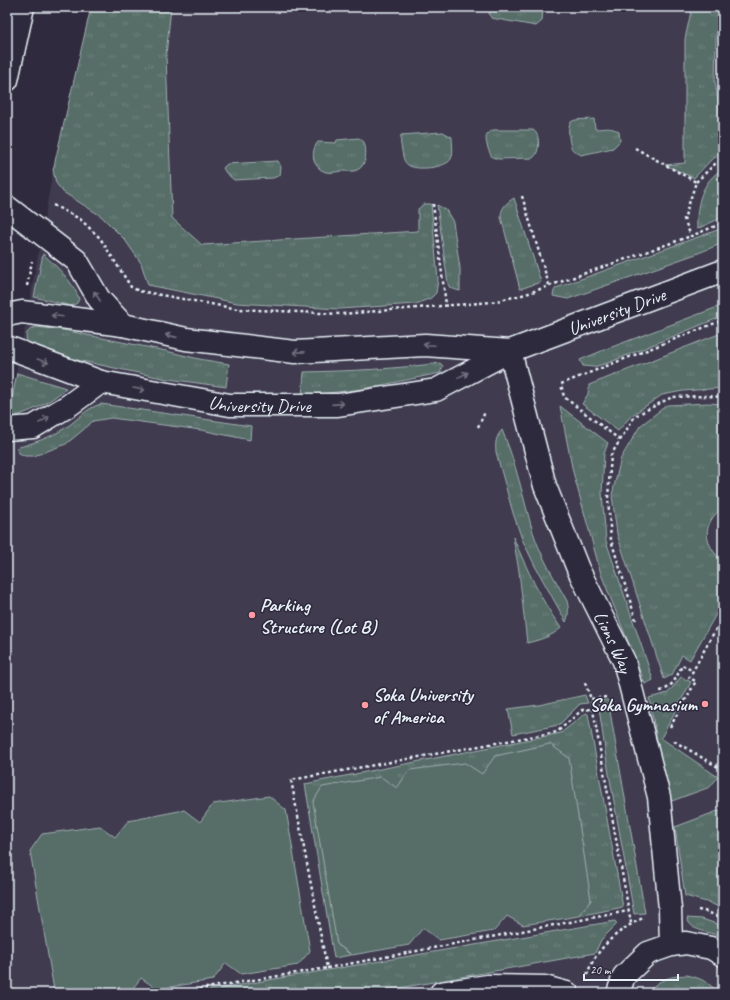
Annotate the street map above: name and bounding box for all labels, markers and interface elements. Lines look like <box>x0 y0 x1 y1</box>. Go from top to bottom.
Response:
street label: University Drive <box>565 282 671 341</box>
one-way arrow <box>93 290 102 301</box>
one-way arrow <box>51 313 64 320</box>
one-way arrow <box>164 331 177 339</box>
one-way arrow <box>423 342 436 349</box>
one-way arrow <box>293 348 306 356</box>
one-way arrow <box>37 357 49 365</box>
one-way arrow <box>457 371 469 379</box>
one-way arrow <box>132 385 145 393</box>
street label: University Drive <box>207 390 313 418</box>
one-way arrow <box>331 401 344 408</box>
one-way arrow <box>38 416 50 424</box>
place label: Parking Structure (Lot B) <box>260 593 378 639</box>
street label: Lions Way <box>588 607 638 677</box>
marker: Parking Structure (Lot B) <box>247 610 257 620</box>
place label: Soka University of America <box>373 683 475 729</box>
place label: Soka Gymnasium <box>590 693 698 717</box>
marker: Soka Gymnasium <box>700 699 710 709</box>
marker: Soka University of America <box>360 700 370 710</box>
scale bar <box>584 956 678 982</box>
text: 20 m <box>590 962 612 978</box>

